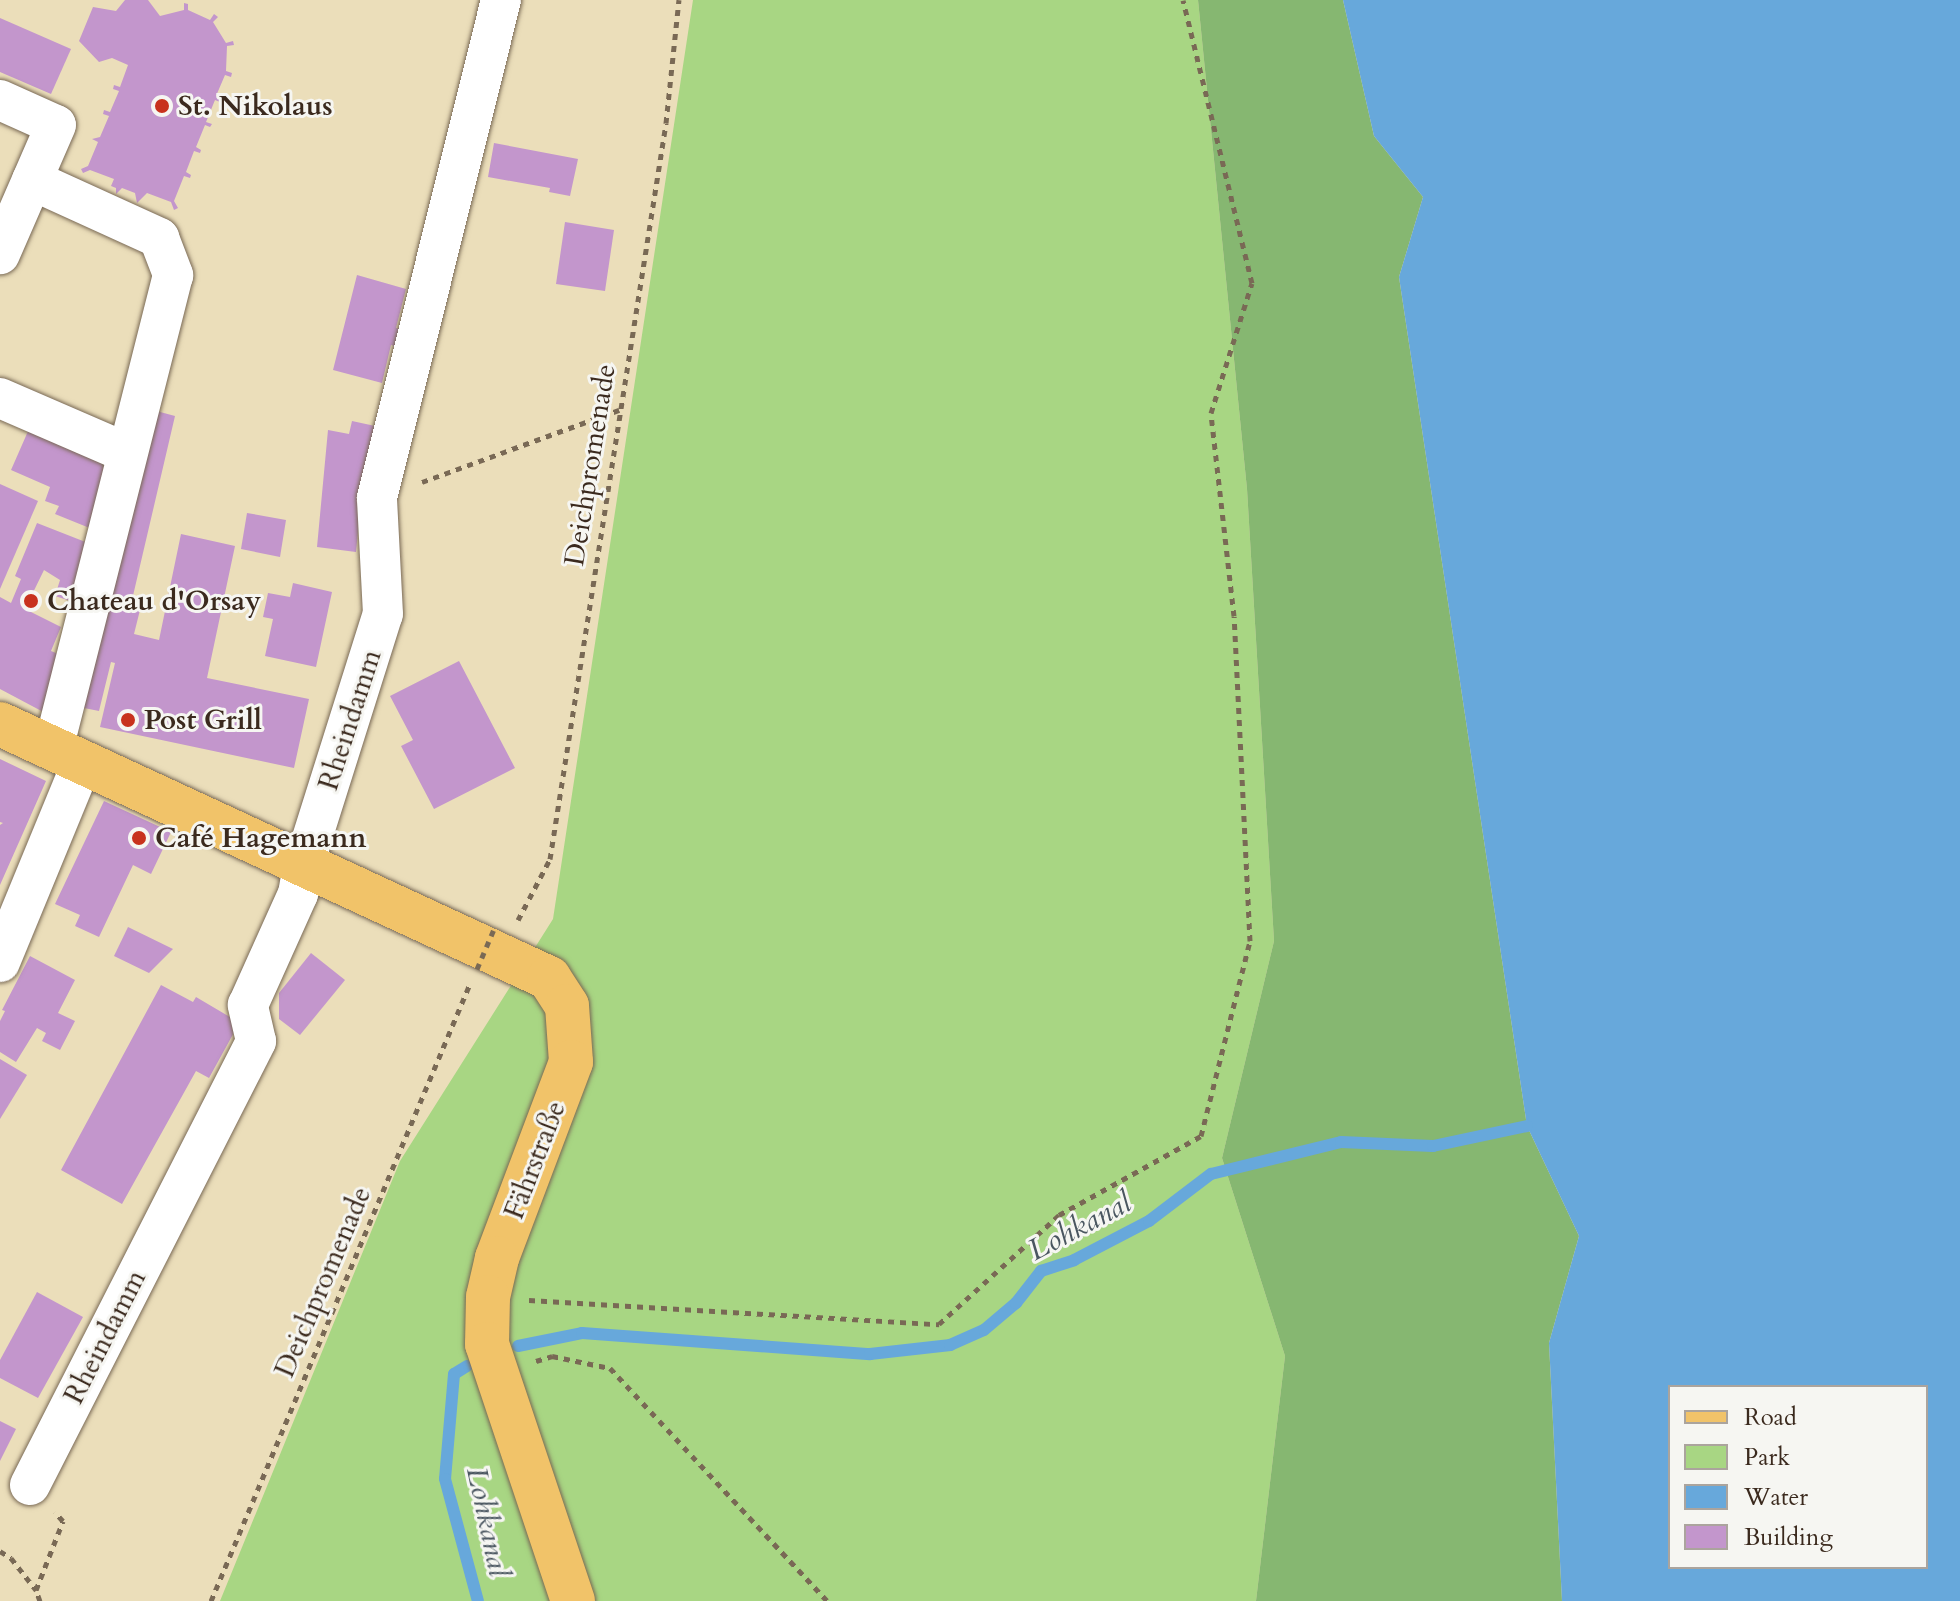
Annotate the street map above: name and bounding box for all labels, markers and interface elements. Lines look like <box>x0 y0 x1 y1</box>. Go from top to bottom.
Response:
place label: St. Nikolaus <box>178 89 333 123</box>
marker: St. Nikolaus <box>153 97 171 115</box>
street label: Deichpromenade <box>557 362 623 568</box>
place label: Chateau d'Orsay <box>47 584 261 618</box>
marker: Chateau d'Orsay <box>22 592 40 610</box>
street label: Rheindamm <box>312 646 388 794</box>
place label: Post Grill <box>144 703 262 737</box>
marker: Post Grill <box>119 711 137 729</box>
place label: Café Hagemann <box>155 821 366 855</box>
marker: Café Hagemann <box>130 829 148 847</box>
street label: Fährstraße <box>497 1096 573 1224</box>
street label: Deichpromenade <box>268 1182 378 1382</box>
water label: Lohkanal <box>1022 1185 1138 1269</box>
street label: Rheindamm <box>57 1264 153 1410</box>
legend <box>1668 1385 1928 1569</box>
text: Road <box>1744 1401 1797 1434</box>
text: Park <box>1744 1441 1790 1474</box>
water label: Lohkanal <box>458 1464 516 1580</box>
text: Water <box>1744 1481 1808 1514</box>
text: Building <box>1744 1521 1833 1554</box>

